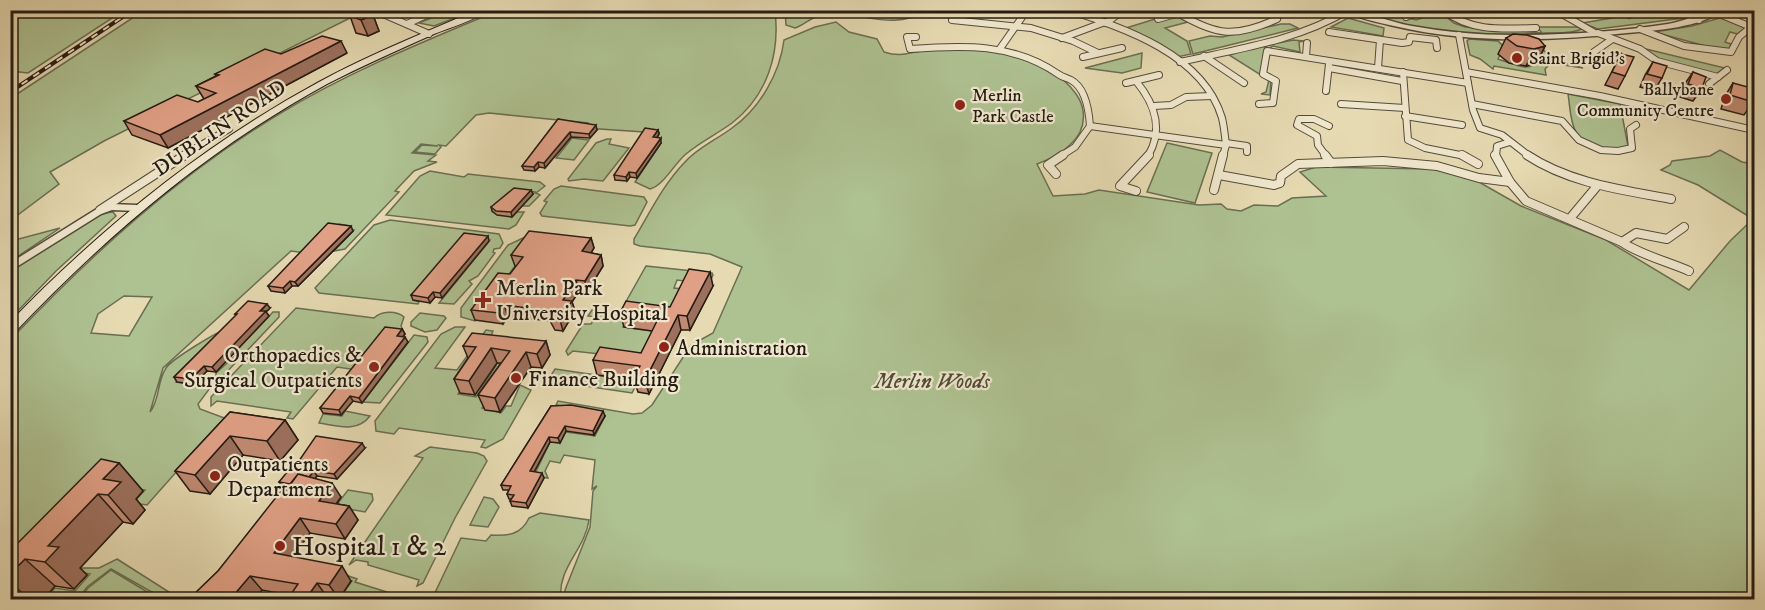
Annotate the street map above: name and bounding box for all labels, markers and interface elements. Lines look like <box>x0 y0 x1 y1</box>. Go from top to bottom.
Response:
place label: Saint Brigid's <box>1529 48 1625 70</box>
marker: Saint Brigid's <box>1510 51 1524 65</box>
street label: DUBLIN ROAD <box>148 74 292 183</box>
place label: Ballybane Community Centre <box>1577 79 1714 122</box>
place label: Merlin Park Castle <box>972 85 1054 128</box>
marker: Ballybane Community Centre <box>1719 92 1733 106</box>
marker: Merlin Park Castle <box>953 98 967 112</box>
place label: Merlin Park University Hospital <box>496 275 668 327</box>
marker: Merlin Park University Hospital <box>474 291 492 309</box>
place label: Administration <box>676 335 808 362</box>
marker: Administration <box>657 340 671 354</box>
place label: Orthopaedics & Surgical Outpatients <box>184 342 362 394</box>
marker: Orthopaedics & Surgical Outpatients <box>367 360 381 374</box>
place label: Finance Building <box>528 366 679 393</box>
park label: Merlin Woods <box>872 368 991 395</box>
marker: Finance Building <box>509 371 523 385</box>
place label: Outpatients Department <box>227 451 332 503</box>
marker: Outpatients Department <box>208 469 222 483</box>
place label: Hospital 1 & 2 <box>292 530 447 564</box>
marker: Hospital 1 & 2 <box>273 539 287 553</box>

